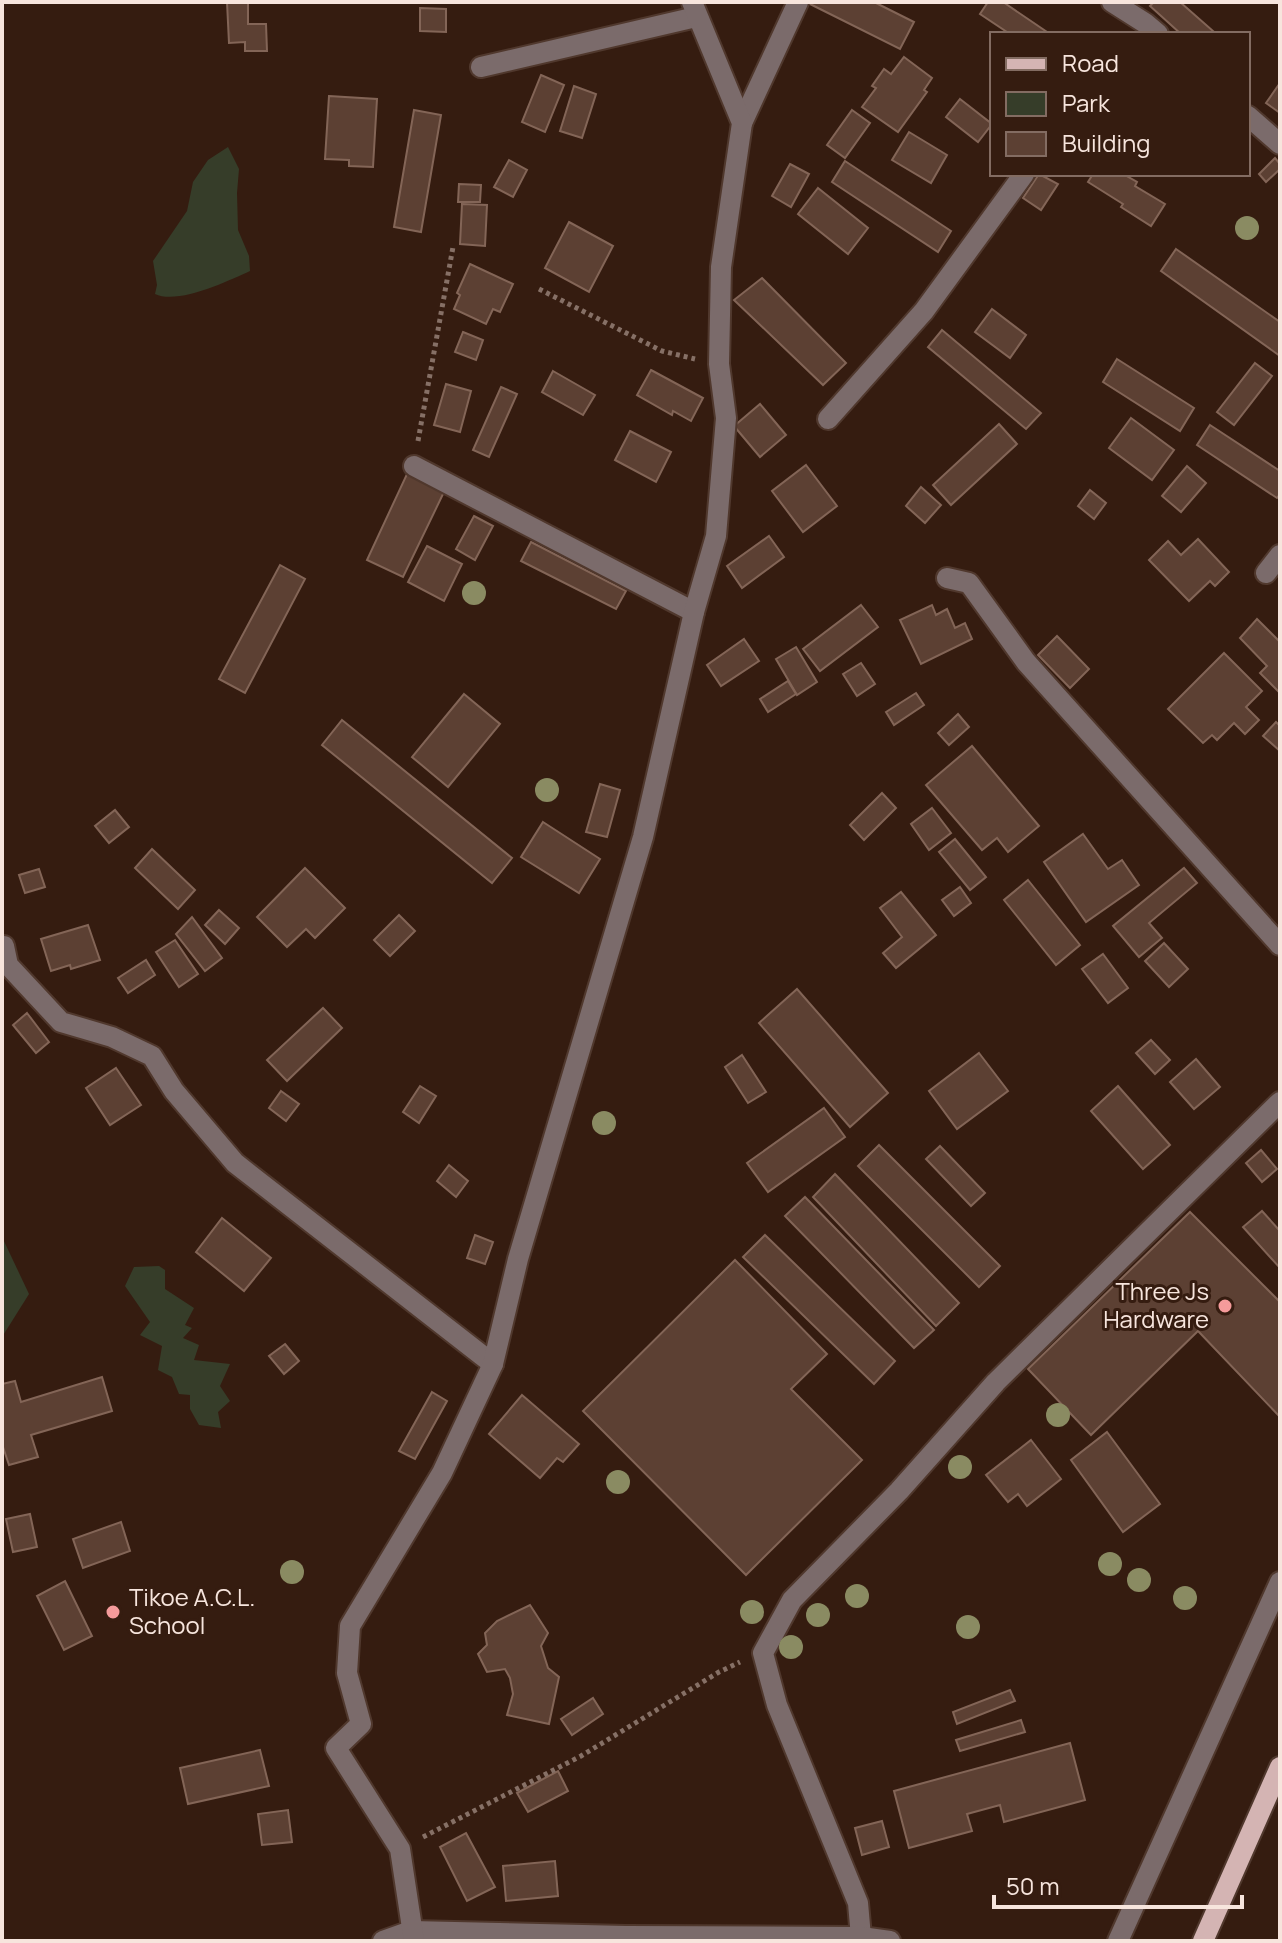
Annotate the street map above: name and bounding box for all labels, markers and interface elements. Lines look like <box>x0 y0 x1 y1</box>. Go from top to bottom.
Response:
legend <box>990 32 1250 176</box>
text: Road <box>1062 46 1119 79</box>
text: Park <box>1062 86 1111 119</box>
text: Building <box>1062 126 1150 159</box>
place label: Three Js Hardware <box>1103 1274 1209 1335</box>
marker: Three Js Hardware <box>1216 1297 1234 1315</box>
place label: Tikoe A.C.L. School <box>129 1580 255 1641</box>
marker: Tikoe A.C.L. School <box>104 1603 122 1621</box>
scale bar <box>994 1859 1242 1909</box>
text: 50 m <box>1006 1869 1060 1902</box>

